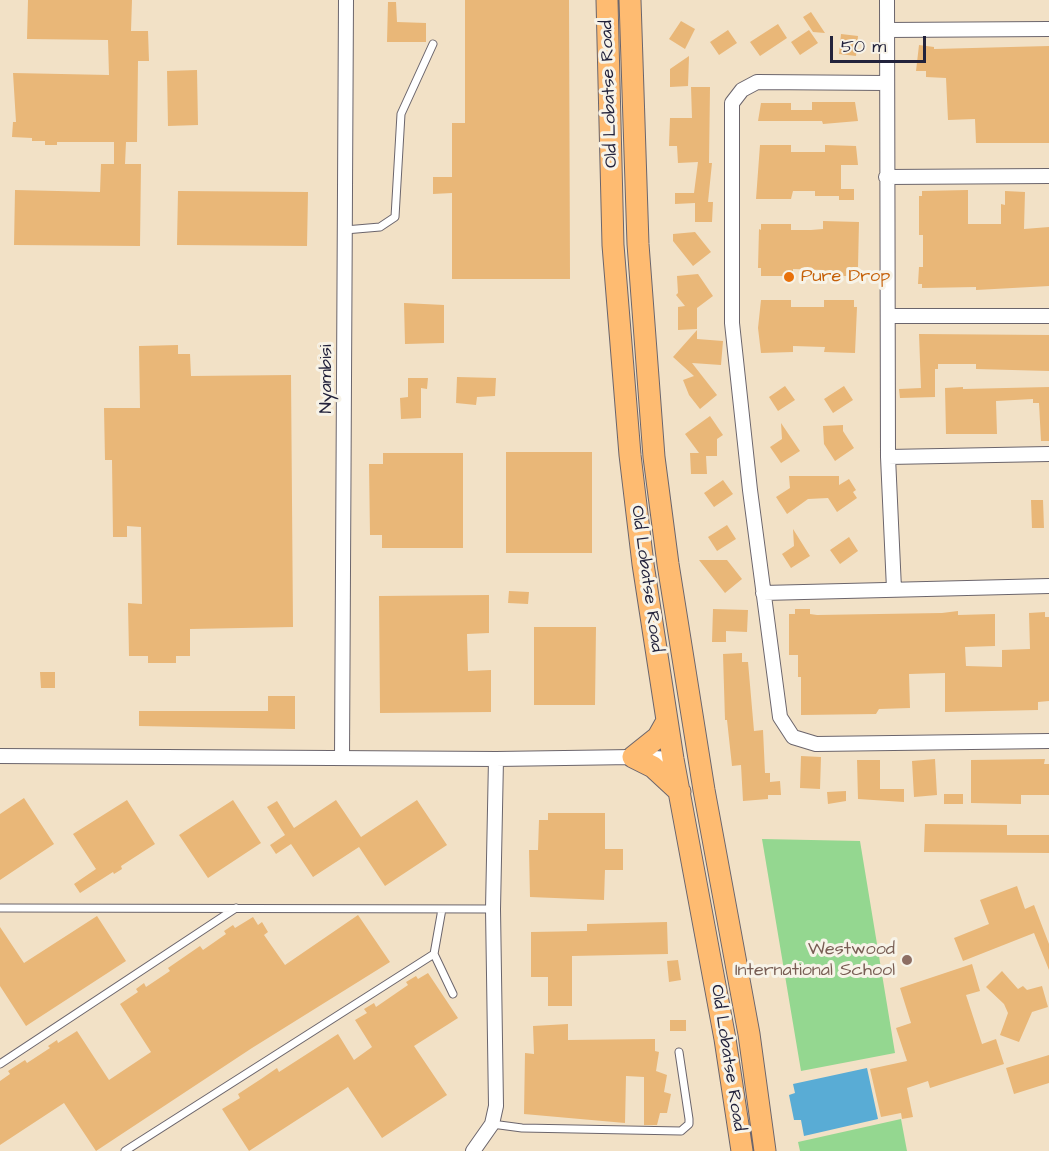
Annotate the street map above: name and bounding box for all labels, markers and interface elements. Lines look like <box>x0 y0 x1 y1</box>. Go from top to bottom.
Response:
street label: Old Lobatse Road <box>597 20 623 168</box>
scale bar <box>833 24 929 62</box>
text: 50 m <box>841 34 886 59</box>
place label: Pure Drop <box>801 266 890 288</box>
marker: Pure Drop <box>782 270 796 284</box>
street label: Nyambisi <box>316 345 338 413</box>
street label: Old Lobatse Road <box>625 504 667 654</box>
place label: Westwood International School <box>735 939 895 982</box>
marker: Westwood International School <box>900 953 914 967</box>
street label: Old Lobatse Road <box>705 983 749 1133</box>

